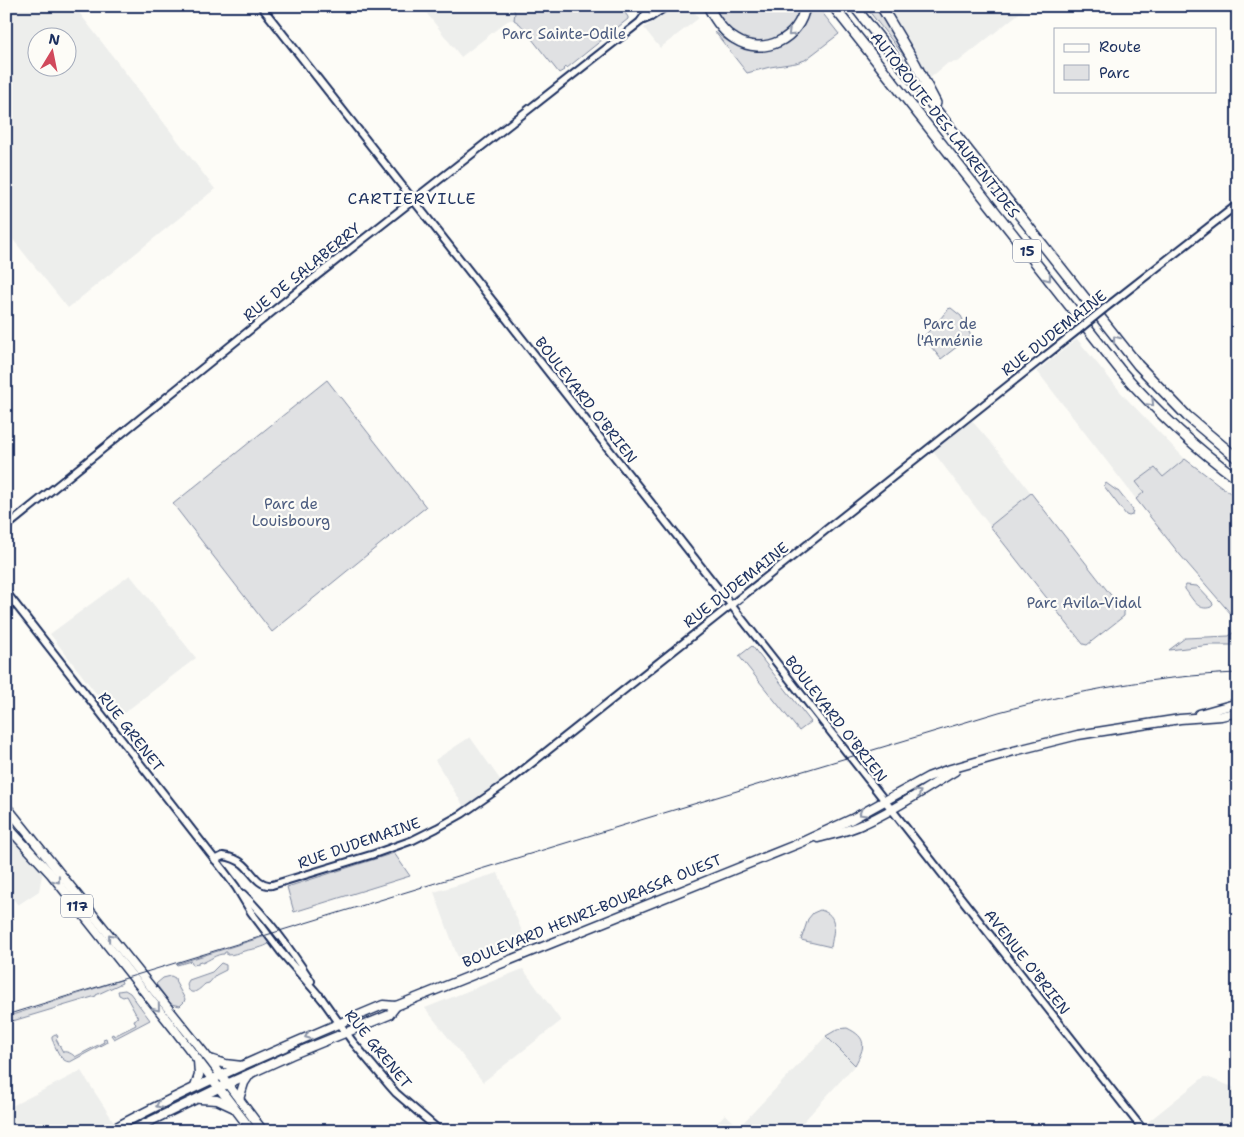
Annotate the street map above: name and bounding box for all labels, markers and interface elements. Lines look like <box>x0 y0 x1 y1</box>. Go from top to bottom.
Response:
park label: Parc Sainte-Odile <box>502 24 626 44</box>
north arrow <box>28 28 78 78</box>
one-way arrow <box>788 28 797 37</box>
street label: AUTOROUTE DES LAURENTIDES <box>866 28 1024 222</box>
legend <box>1054 28 1216 92</box>
text: N <box>47 29 61 49</box>
text: Route <box>1099 37 1141 57</box>
text: Parc <box>1099 63 1130 83</box>
district label: CARTIERVILLE <box>347 188 477 209</box>
street label: RUE DE SALABERRY <box>239 218 365 326</box>
road number: 15 <box>1013 240 1041 262</box>
one-way arrow <box>1042 272 1050 281</box>
street label: RUE DUDEMAINE <box>997 286 1111 380</box>
park label: Parc de l'Arménie <box>917 314 983 351</box>
street label: BOULEVARD O'BRIEN <box>530 333 642 467</box>
one-way arrow <box>1114 336 1122 345</box>
one-way arrow <box>1145 398 1154 407</box>
park label: Parc de Louisbourg <box>252 494 330 531</box>
street label: RUE DUDEMAINE <box>679 538 793 632</box>
park label: Parc Avila-Vidal <box>1026 593 1142 613</box>
street label: BOULEVARD O'BRIEN <box>780 652 892 786</box>
street label: RUE GRENET <box>94 688 168 776</box>
one-way arrow <box>913 790 922 799</box>
one-way arrow <box>858 807 867 817</box>
street label: RUE DUDEMAINE <box>295 813 423 873</box>
street label: BOULEVARD HENRI-BOURASSA OUEST <box>459 850 725 972</box>
one-way arrow <box>51 875 60 884</box>
road number: 117 <box>61 894 93 918</box>
street label: AVENUE O'BRIEN <box>980 905 1074 1019</box>
one-way arrow <box>109 934 117 943</box>
one-way arrow <box>151 1002 160 1011</box>
street label: RUE GRENET <box>340 1006 416 1092</box>
one-way arrow <box>304 1029 313 1040</box>
one-way arrow <box>155 1098 164 1109</box>

